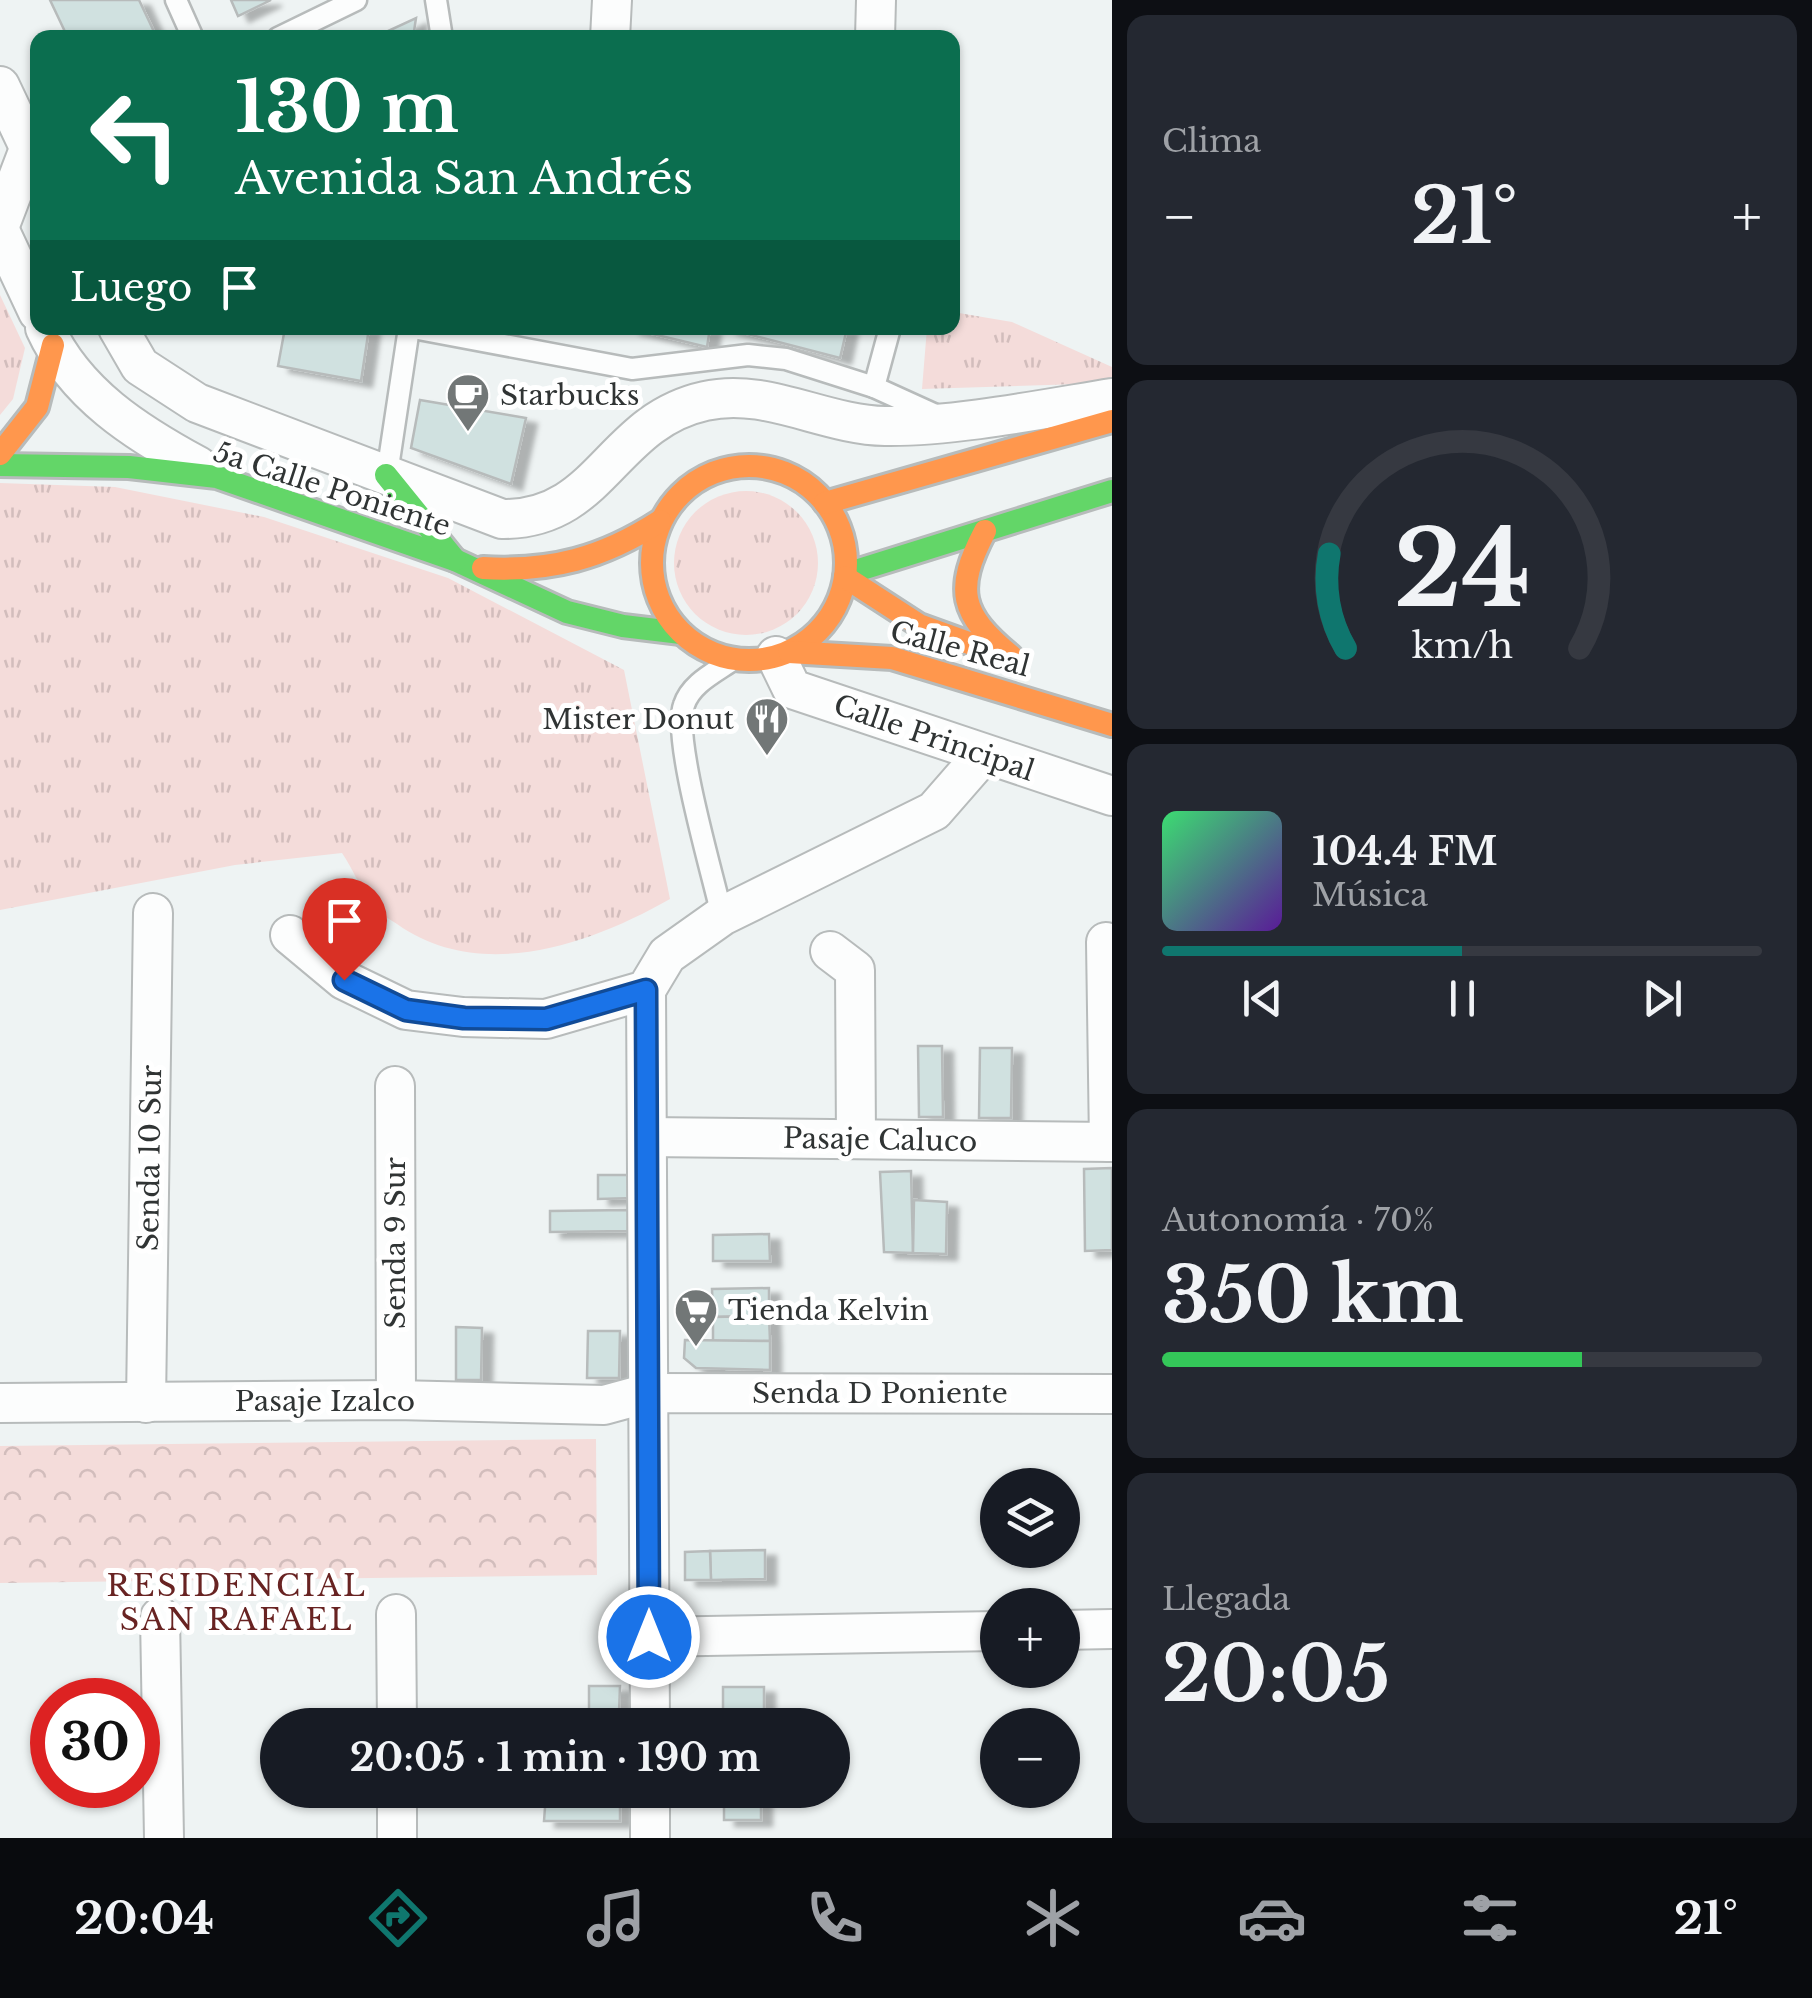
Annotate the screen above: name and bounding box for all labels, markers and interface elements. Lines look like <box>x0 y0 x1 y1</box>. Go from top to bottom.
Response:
text: 130 m <box>235 64 459 151</box>
icon: left <box>70 70 200 200</box>
text: Clima <box>1162 121 1261 161</box>
text: Avenida San Andrés <box>235 150 693 206</box>
text: 21° <box>1411 170 1518 263</box>
text: − <box>1162 183 1197 251</box>
text: + <box>1732 183 1762 251</box>
icon: arrive <box>212 260 267 315</box>
text: Luego <box>70 264 192 311</box>
cafe icon: Starbucks <box>445 372 491 433</box>
place label: Starbucks <box>500 378 639 413</box>
street label: 5a Calle Poniente <box>209 434 455 544</box>
text: 24 <box>1394 505 1530 634</box>
street label: Calle Real <box>887 614 1033 684</box>
text: km/h <box>1411 623 1513 668</box>
street label: Calle Principal <box>829 687 1039 789</box>
restaurant icon: Mister Donut <box>744 696 790 757</box>
place label: Mister Donut <box>542 702 734 737</box>
text: 104.4 FM <box>1312 828 1497 875</box>
text: Música <box>1312 875 1428 915</box>
pin <box>302 878 387 981</box>
icon: arrive <box>317 893 372 948</box>
icon: previous <box>1235 971 1290 1026</box>
icon: pause <box>1435 971 1490 1026</box>
icon: next <box>1635 971 1690 1026</box>
street label: Senda 10 Sur <box>131 1064 169 1251</box>
street label: Pasaje Caluco <box>783 1121 977 1159</box>
street label: Senda 9 Sur <box>378 1156 413 1329</box>
text: Autonomía · 70% <box>1162 1200 1434 1240</box>
text: 350 km <box>1162 1249 1464 1342</box>
supermarket icon: Tienda Kelvin <box>673 1287 719 1348</box>
place label: Tienda Kelvin <box>728 1293 929 1328</box>
street label: Senda D Poniente <box>752 1376 1008 1411</box>
street label: Pasaje Izalco <box>235 1384 415 1419</box>
map controls <box>980 1468 1080 1808</box>
button: layers <box>980 1468 1080 1568</box>
district label: RESIDENCIAL SAN RAFAEL <box>107 1567 367 1638</box>
text: Llegada <box>1162 1579 1290 1619</box>
position arrow <box>597 1585 701 1689</box>
button: + <box>980 1588 1080 1688</box>
text: 20:05 <box>1162 1628 1390 1721</box>
speed limit sign: 30 <box>30 1678 160 1808</box>
button: − <box>980 1708 1080 1808</box>
text: 20:05 · 1 min · 190 m <box>350 1734 760 1781</box>
icon: directions <box>363 1883 433 1953</box>
icon: music <box>581 1883 651 1953</box>
icon: phone <box>800 1883 870 1953</box>
icon: climate <box>1018 1883 1088 1953</box>
icon: car <box>1237 1883 1307 1953</box>
icon: filters <box>1455 1883 1525 1953</box>
text: 20:04 <box>74 1890 214 1946</box>
text: 21° <box>1674 1890 1738 1946</box>

